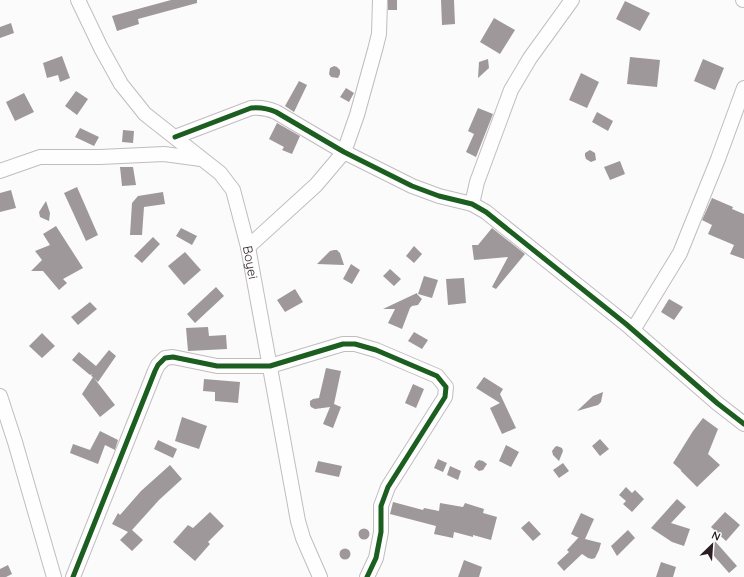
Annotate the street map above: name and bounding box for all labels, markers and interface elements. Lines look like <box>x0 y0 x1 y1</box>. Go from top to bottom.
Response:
street label: Boyei <box>240 244 262 280</box>
north arrow <box>692 525 732 565</box>
text: N <box>710 528 723 544</box>

